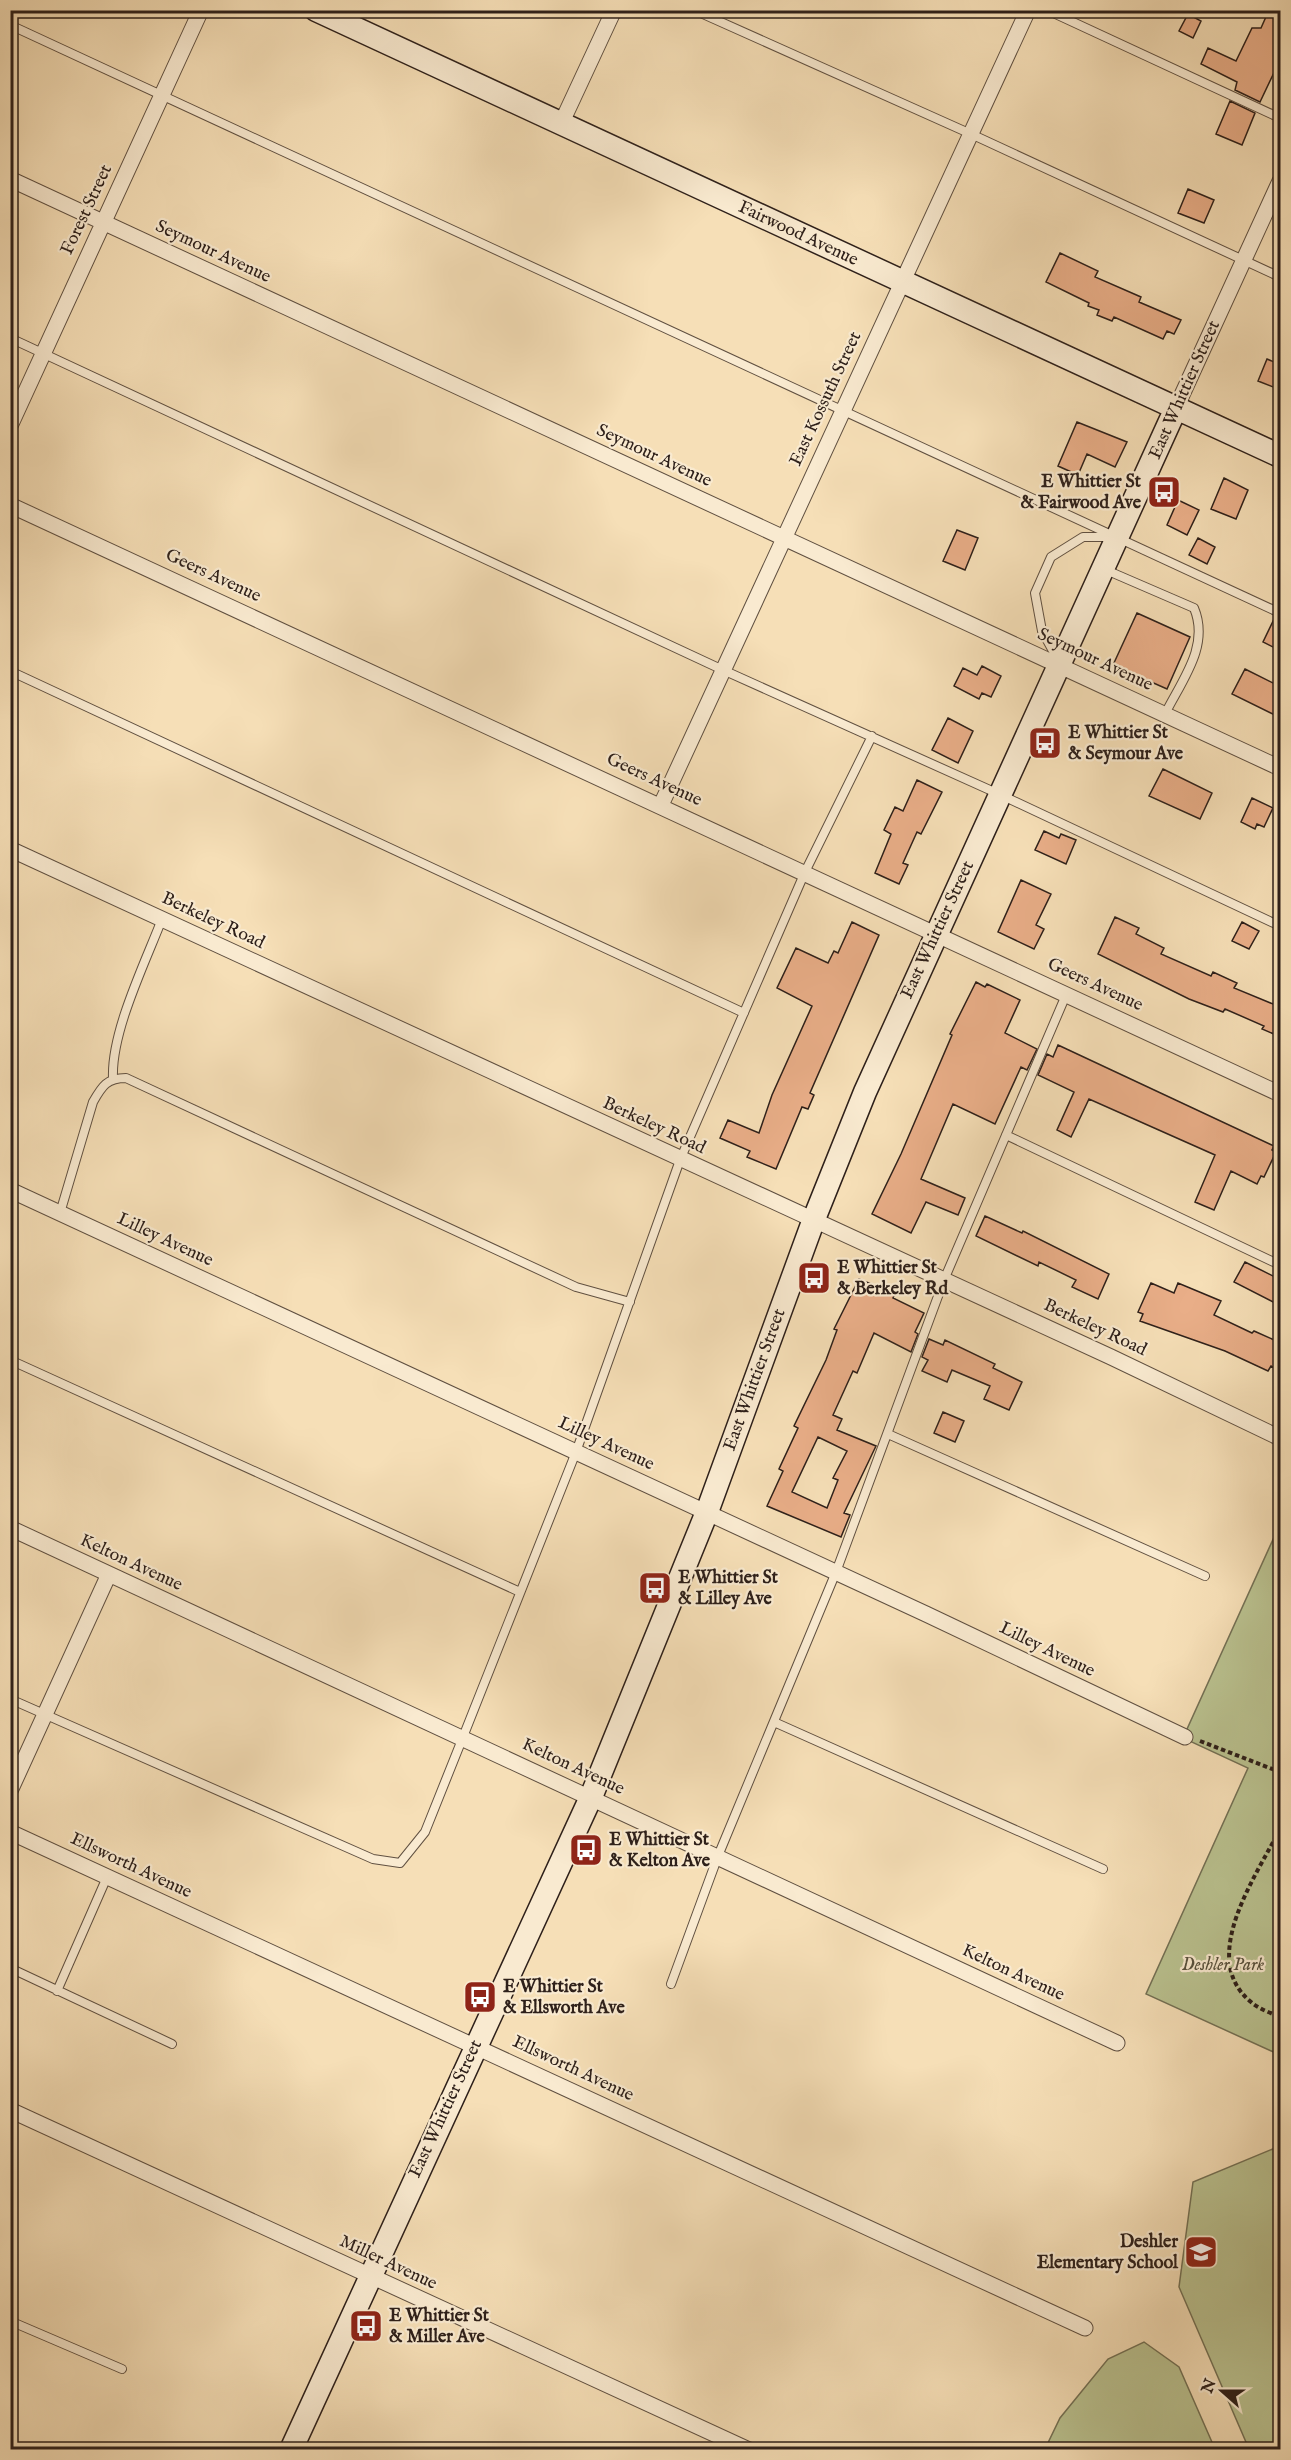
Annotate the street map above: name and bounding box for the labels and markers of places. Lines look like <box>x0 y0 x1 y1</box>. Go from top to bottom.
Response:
place label: E Whittier St & Fairwood Ave <box>1021 471 1142 515</box>
bus stop icon: E Whittier St & Fairwood Ave <box>1146 474 1182 510</box>
place label: E Whittier St & Seymour Ave <box>1068 722 1184 766</box>
bus stop icon: E Whittier St & Seymour Ave <box>1027 725 1063 761</box>
place label: E Whittier St & Berkeley Rd <box>837 1257 948 1301</box>
bus stop icon: E Whittier St & Berkeley Rd <box>796 1260 832 1296</box>
place label: E Whittier St & Lilley Ave <box>678 1567 779 1611</box>
bus stop icon: E Whittier St & Lilley Ave <box>637 1570 673 1606</box>
place label: E Whittier St & Kelton Ave <box>609 1829 711 1873</box>
bus stop icon: E Whittier St & Kelton Ave <box>568 1832 604 1868</box>
place label: E Whittier St & Ellsworth Ave <box>503 1976 625 2020</box>
bus stop icon: E Whittier St & Ellsworth Ave <box>462 1979 498 2015</box>
place label: Deshler Elementary School <box>1037 2231 1179 2275</box>
school or university icon: Deshler Elementary School <box>1183 2234 1219 2270</box>
place label: E Whittier St & Miller Ave <box>389 2305 490 2349</box>
bus stop icon: E Whittier St & Miller Ave <box>348 2308 384 2344</box>

